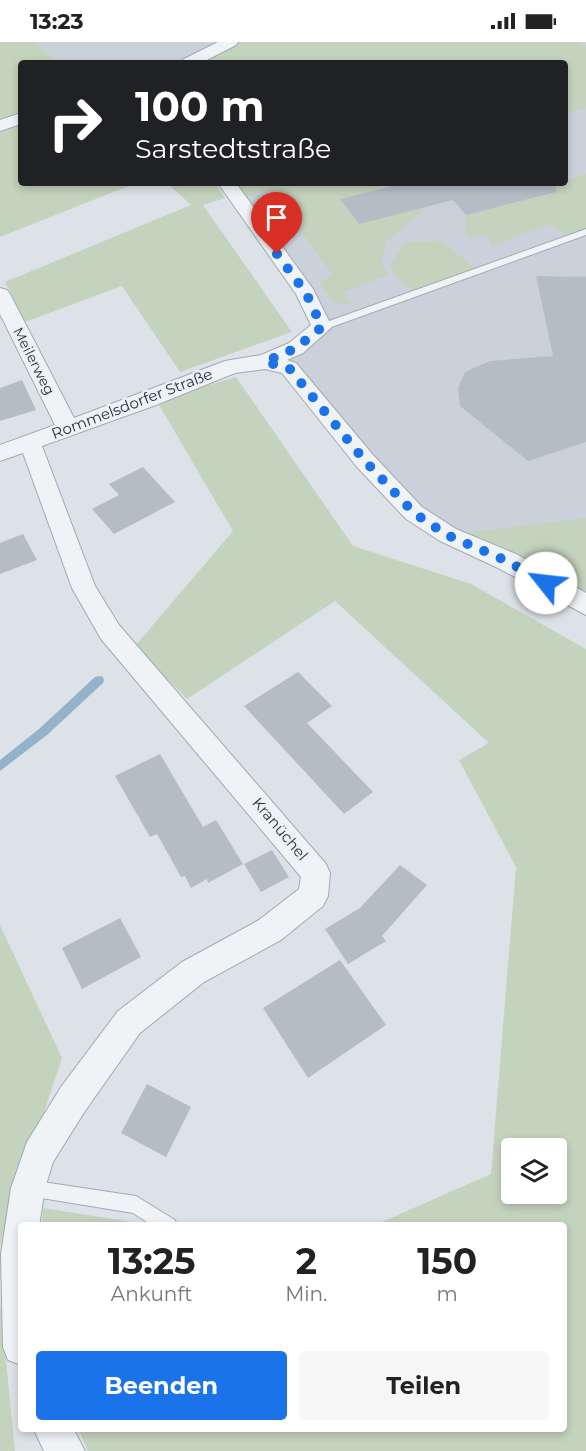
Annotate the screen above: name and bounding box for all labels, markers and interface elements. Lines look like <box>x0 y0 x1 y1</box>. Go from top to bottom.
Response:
text: 13:23 <box>30 8 83 35</box>
text: 100 m <box>135 80 264 132</box>
icon: right <box>36 84 114 162</box>
text: Sarstedtstraße <box>135 132 331 165</box>
pin <box>251 192 302 254</box>
icon: arrive <box>260 201 293 234</box>
street label: Meilerweg <box>9 324 59 398</box>
street label: Rommelsdorfer Straße <box>49 364 215 443</box>
position arrow <box>514 551 578 615</box>
street label: Kranüchel <box>248 793 312 864</box>
map controls <box>501 1138 567 1204</box>
button: layers <box>501 1138 567 1204</box>
text: 13:25 <box>108 1239 195 1283</box>
text: 2 <box>296 1239 317 1283</box>
text: 150 <box>417 1239 477 1283</box>
text: Ankunft <box>111 1282 192 1306</box>
text: Min. <box>285 1282 327 1306</box>
text: m <box>437 1282 458 1306</box>
button: Beenden <box>36 1351 287 1420</box>
button: Teilen <box>299 1351 549 1420</box>

